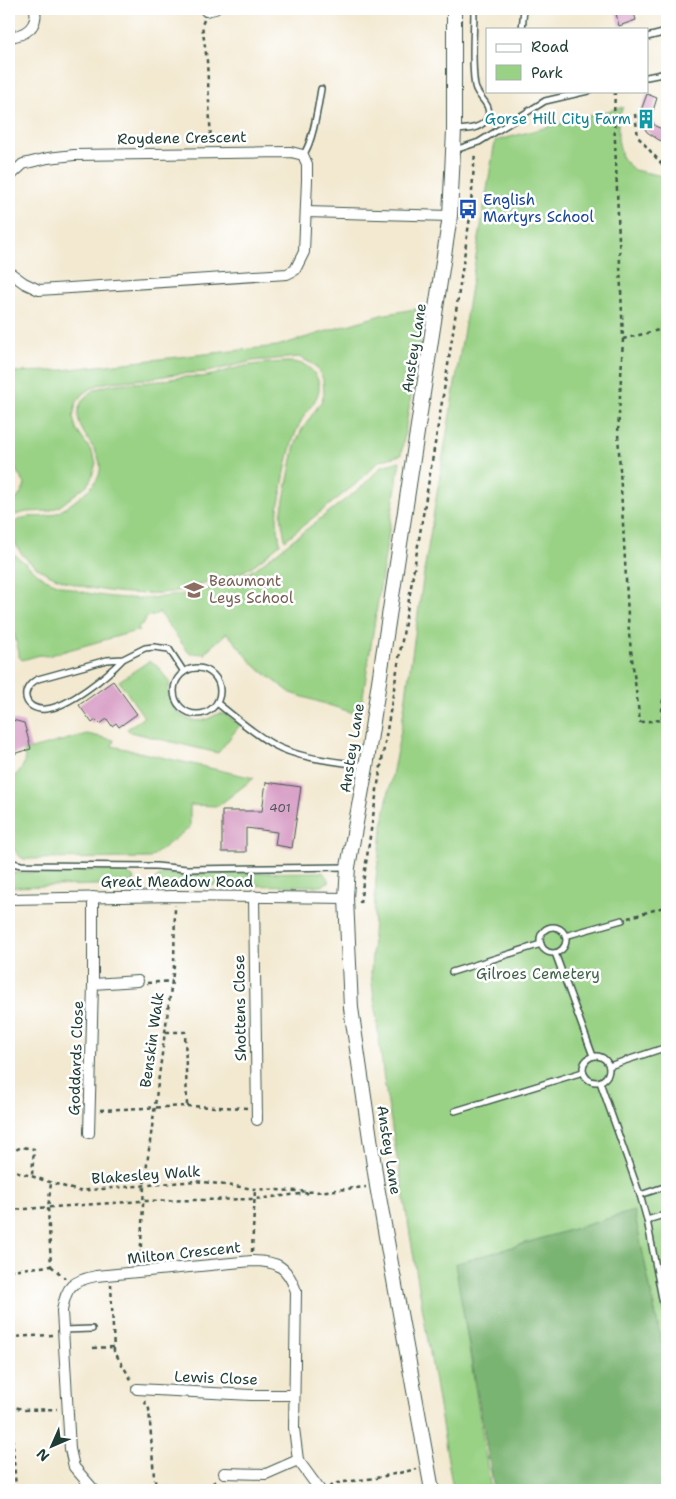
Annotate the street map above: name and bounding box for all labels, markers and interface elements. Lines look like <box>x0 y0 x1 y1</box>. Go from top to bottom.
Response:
legend <box>486 28 648 92</box>
text: Road <box>531 37 569 57</box>
text: Park <box>531 63 563 83</box>
building icon: Gorse Hill City Farm <box>635 108 657 130</box>
place label: Gorse Hill City Farm <box>485 109 631 129</box>
street label: Roydene Crescent <box>117 127 247 149</box>
place label: English Martyrs School <box>483 190 594 227</box>
bus stop icon: English Martyrs School <box>457 198 479 220</box>
street label: Anstey Lane <box>397 302 431 394</box>
place label: Beaumont Leys School <box>209 571 294 608</box>
school or university icon: Beaumont Leys School <box>183 579 205 601</box>
street label: Anstey Lane <box>335 702 369 794</box>
house number: 401 <box>269 800 291 816</box>
street label: Great Meadow Road <box>101 872 254 892</box>
street label: Shottens Close <box>229 954 251 1062</box>
park label: Gilroes Cemetery <box>476 964 600 984</box>
street label: Benskin Walk <box>135 991 169 1089</box>
street label: Goddards Close <box>64 1000 88 1116</box>
street label: Anstey Lane <box>372 1104 406 1196</box>
street label: Blakesley Walk <box>91 1161 201 1189</box>
street label: Milton Crescent <box>126 1237 242 1269</box>
street label: Lewis Close <box>174 1367 258 1389</box>
north arrow <box>28 1422 78 1472</box>
text: N <box>33 1445 53 1465</box>

